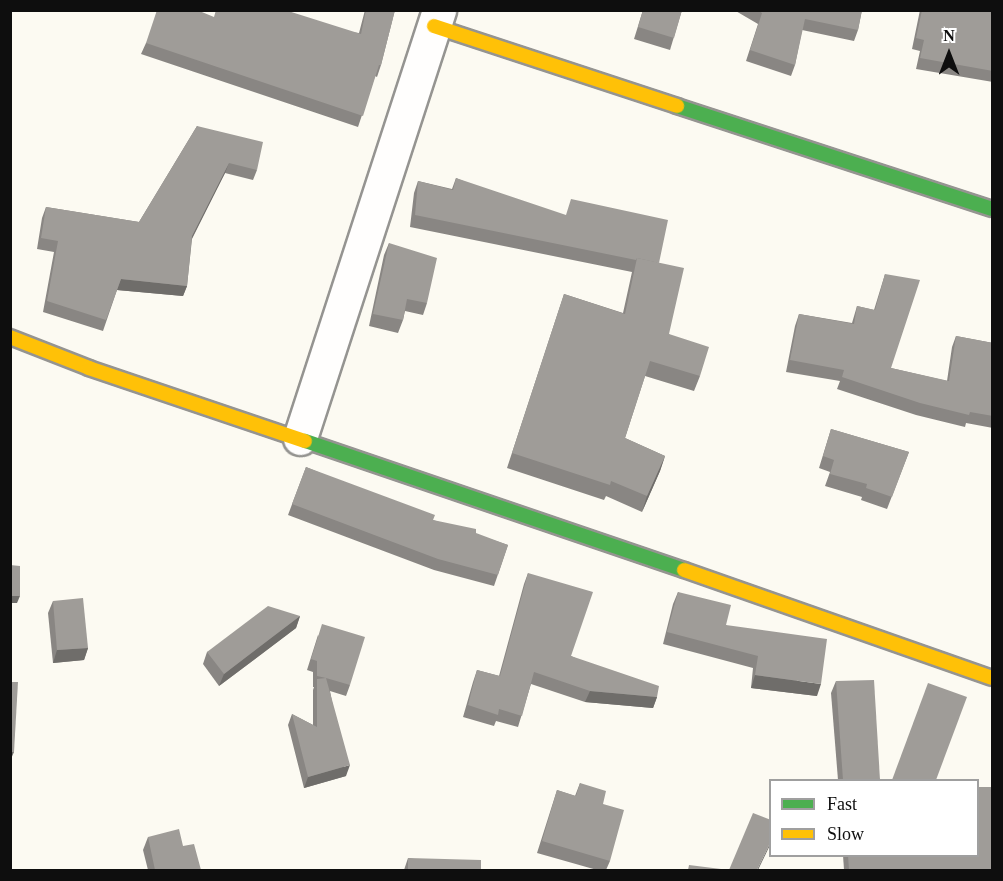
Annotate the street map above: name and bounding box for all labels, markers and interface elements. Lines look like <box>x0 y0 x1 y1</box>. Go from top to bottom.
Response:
north arrow <box>919 24 979 84</box>
text: N <box>943 27 955 44</box>
legend <box>769 779 979 857</box>
text: Fast <box>827 794 857 814</box>
text: Slow <box>827 824 864 844</box>

